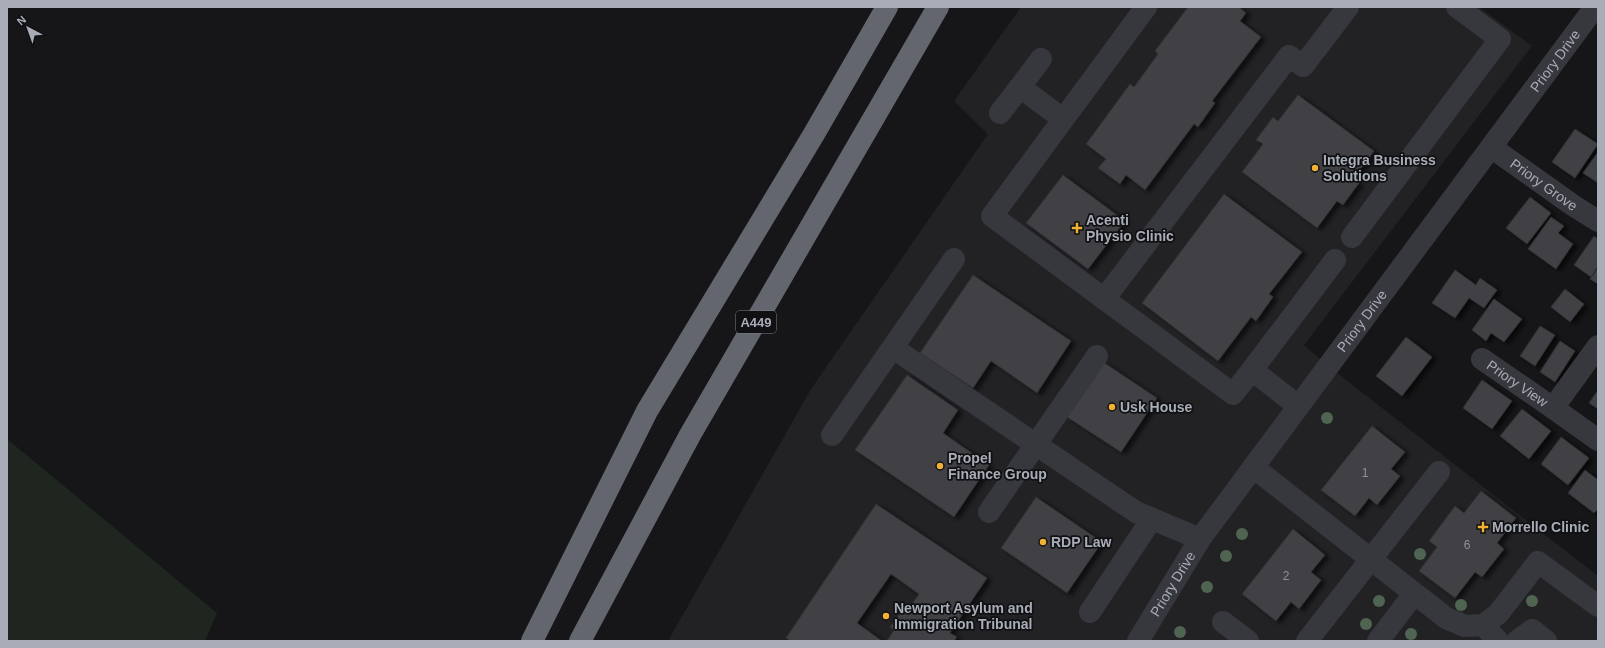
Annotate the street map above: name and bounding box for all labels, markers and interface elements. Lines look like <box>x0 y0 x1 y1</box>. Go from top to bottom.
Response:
north arrow <box>8 8 48 48</box>
text: N <box>15 13 28 28</box>
street label: Priory Drive <box>1527 26 1583 95</box>
place label: Integra Business Solutions <box>1323 152 1436 184</box>
street label: Priory Grove <box>1507 155 1581 214</box>
marker: Integra Business Solutions <box>1310 163 1320 173</box>
place label: Acenti Physio Clinic <box>1086 212 1174 244</box>
marker: Acenti Physio Clinic <box>1071 222 1083 234</box>
street label: Priory Drive <box>1334 287 1390 355</box>
road number: A449 <box>736 311 776 333</box>
street label: Priory View <box>1484 357 1552 411</box>
place label: Usk House <box>1120 399 1193 415</box>
marker: Usk House <box>1107 402 1117 412</box>
place label: Propel Finance Group <box>948 450 1047 482</box>
marker: Propel Finance Group <box>935 461 945 471</box>
house number: 1 <box>1362 466 1369 480</box>
place label: Morrello Clinic <box>1492 519 1589 535</box>
marker: Morrello Clinic <box>1477 521 1489 533</box>
place label: RDP Law <box>1051 534 1112 550</box>
marker: RDP Law <box>1038 537 1048 547</box>
house number: 6 <box>1464 538 1471 552</box>
street label: Priory Drive <box>1147 548 1199 619</box>
house number: 2 <box>1283 569 1290 583</box>
place label: Newport Asylum and Immigration Tribunal <box>894 600 1033 632</box>
marker: Newport Asylum and Immigration Tribunal <box>881 611 891 621</box>

